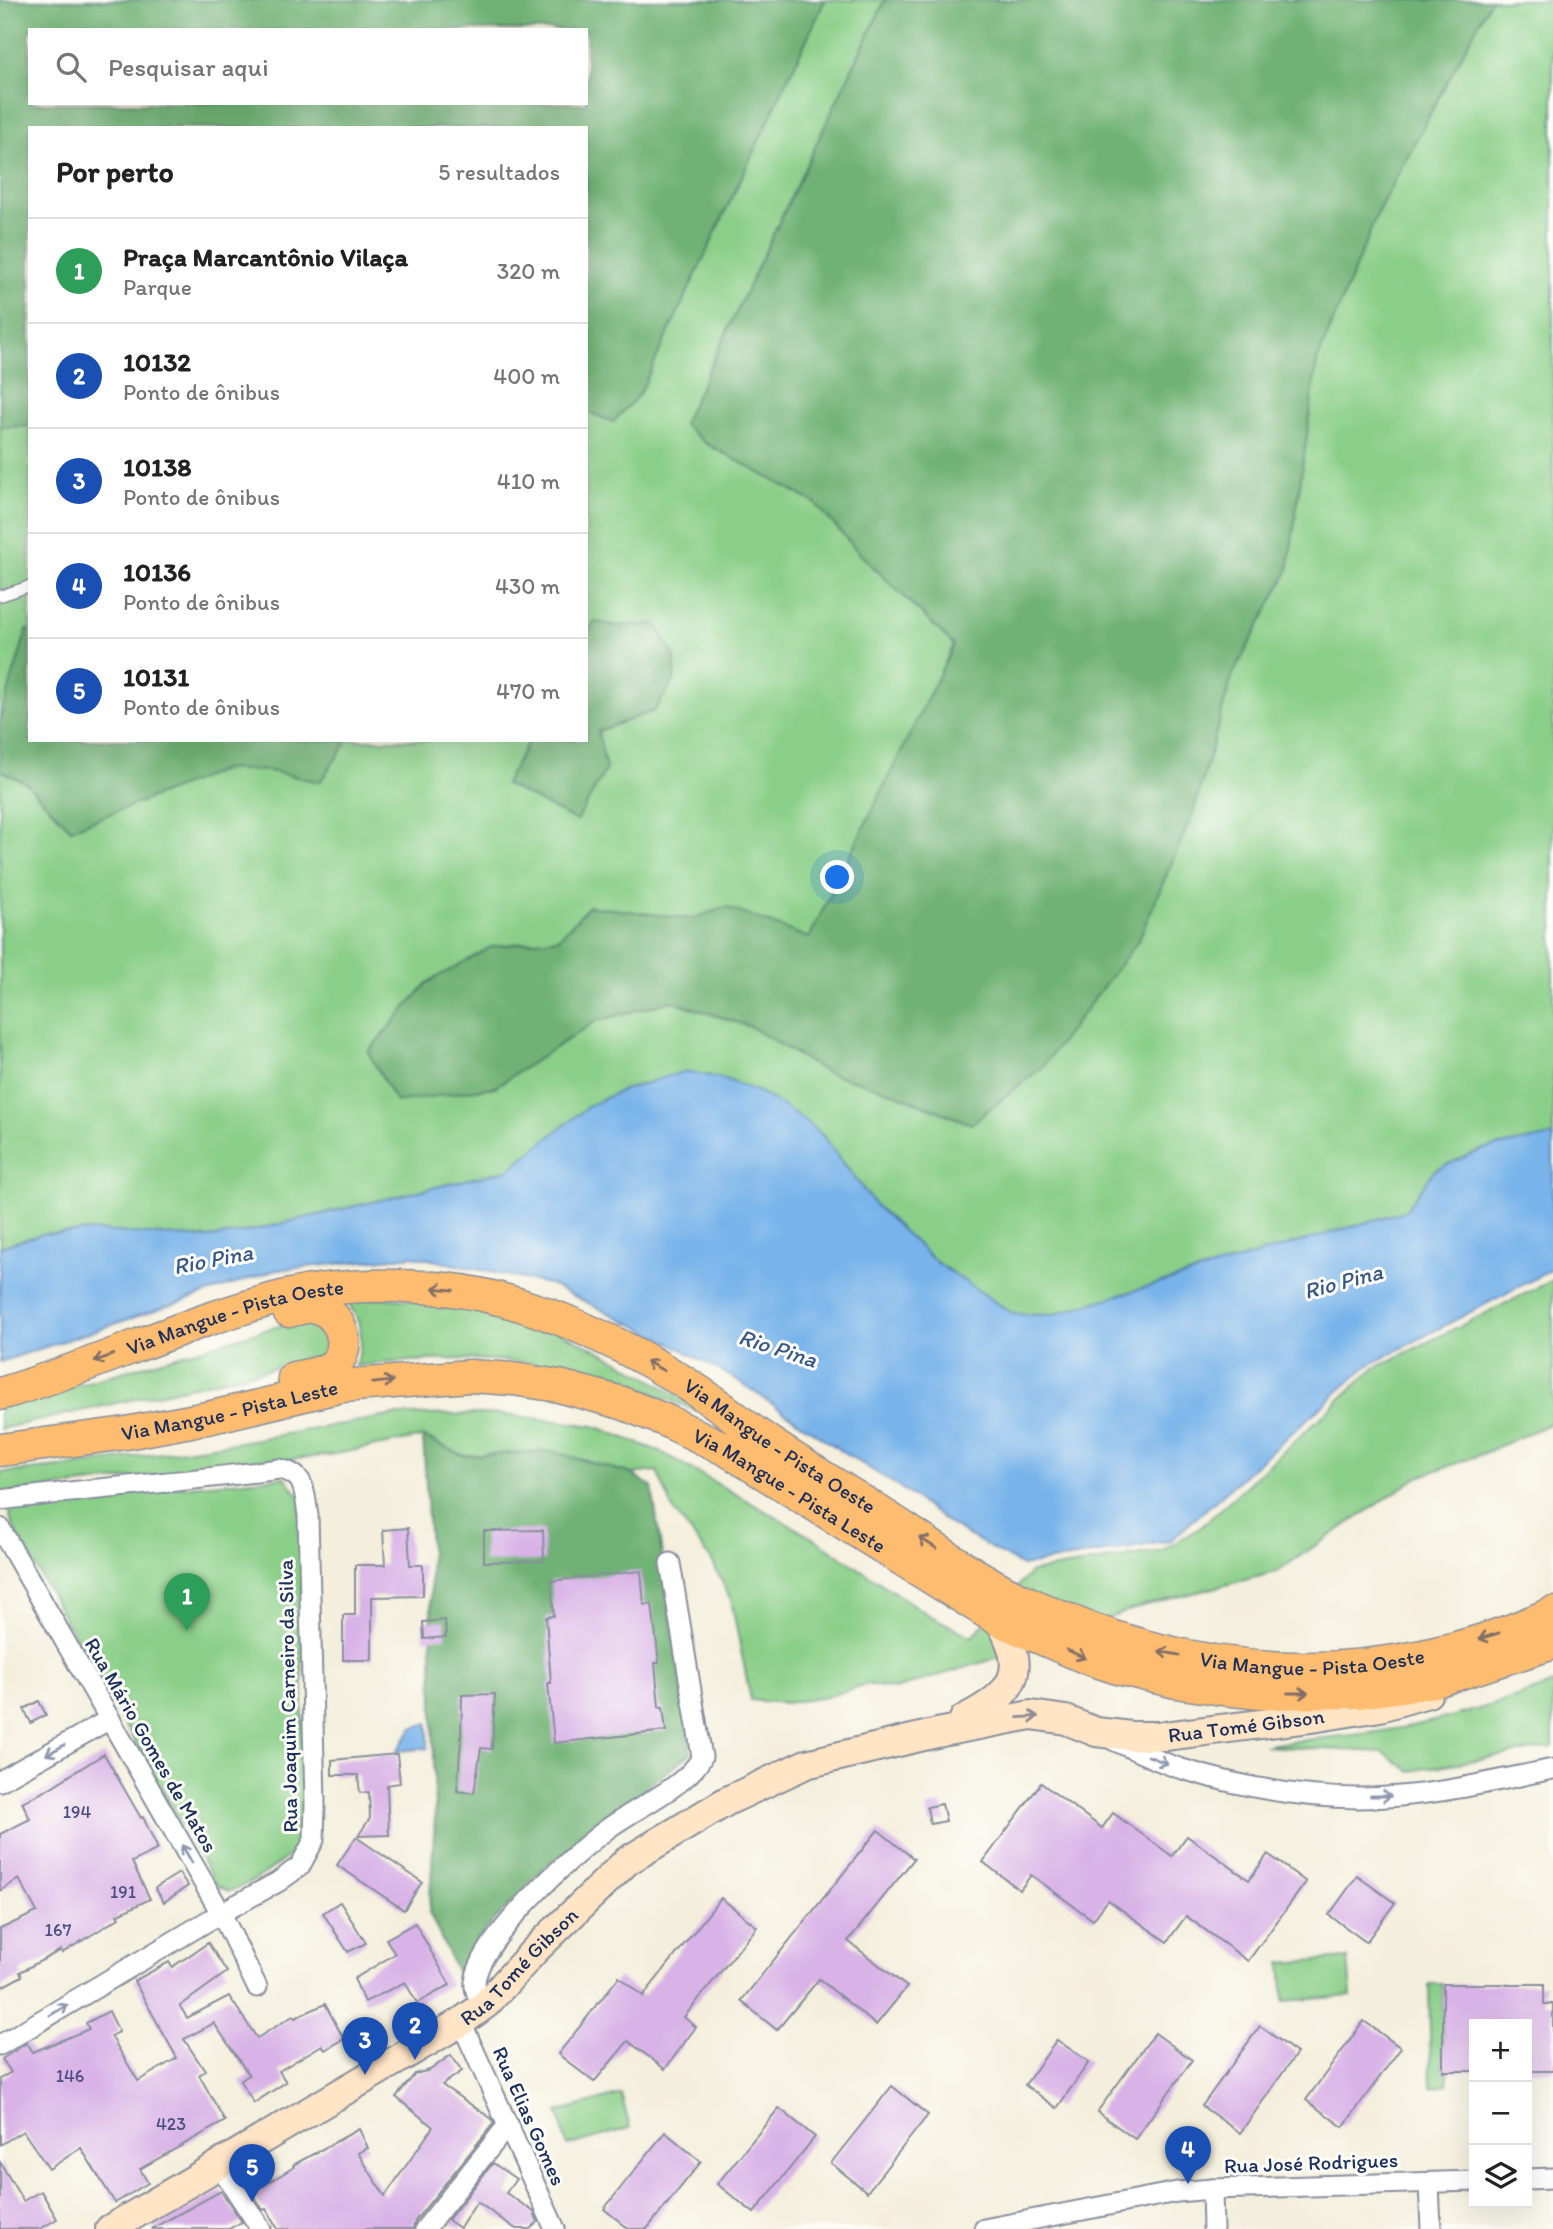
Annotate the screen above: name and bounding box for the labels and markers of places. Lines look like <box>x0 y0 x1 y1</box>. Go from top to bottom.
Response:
pin: 1 <box>164 1573 210 1631</box>
pin: 2 <box>392 2002 438 2060</box>
pin: 3 <box>342 2017 388 2075</box>
pin: 4 <box>1165 2126 1211 2184</box>
pin: 5 <box>229 2144 275 2202</box>

